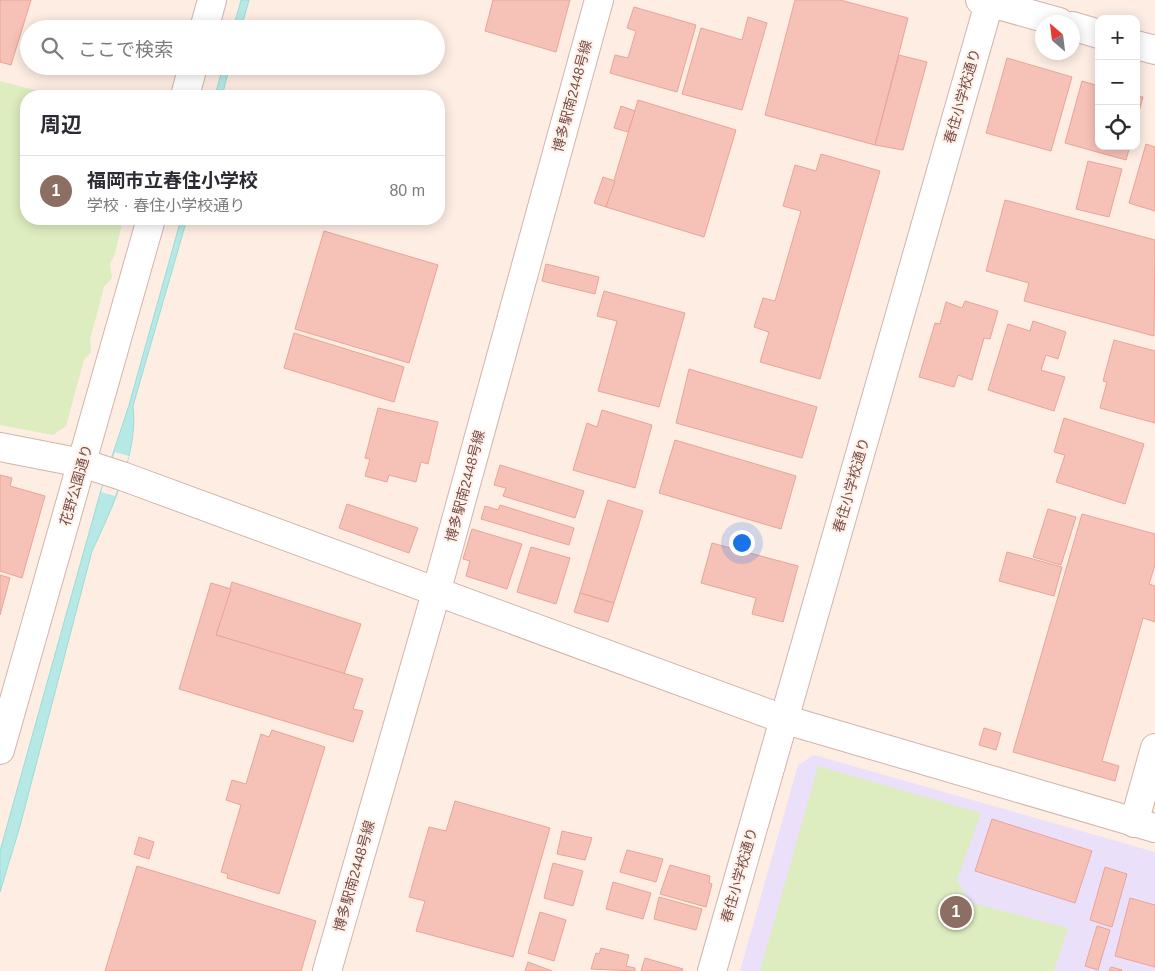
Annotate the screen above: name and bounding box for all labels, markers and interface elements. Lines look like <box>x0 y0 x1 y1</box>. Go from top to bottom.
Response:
north arrow <box>1035 15 1080 60</box>
map controls <box>1095 15 1140 150</box>
button: + <box>1095 15 1140 60</box>
search box <box>20 20 445 75</box>
icon: search <box>38 34 66 62</box>
street label: 博多駅南2448号線 <box>549 38 595 154</box>
text: ここで検索 <box>78 39 173 60</box>
street label: 春住小学校通り <box>941 47 983 145</box>
button: − <box>1095 60 1140 105</box>
button: locate <box>1095 105 1140 150</box>
text: 周辺 <box>40 113 82 136</box>
text: 福岡市立春住小学校 <box>87 170 258 191</box>
text: 1 <box>52 182 60 199</box>
text: 80 m <box>389 182 425 199</box>
text: 学校 · 春住小学校通り <box>87 197 245 214</box>
street label: 博多駅南2448号線 <box>442 428 488 544</box>
street label: 春住小学校通り <box>830 436 872 534</box>
street label: 花野公園通り <box>57 442 95 528</box>
your location <box>729 530 755 556</box>
street label: 博多駅南2448号線 <box>330 818 378 934</box>
street label: 春住小学校通り <box>718 826 760 924</box>
pin: 1 <box>940 893 972 931</box>

